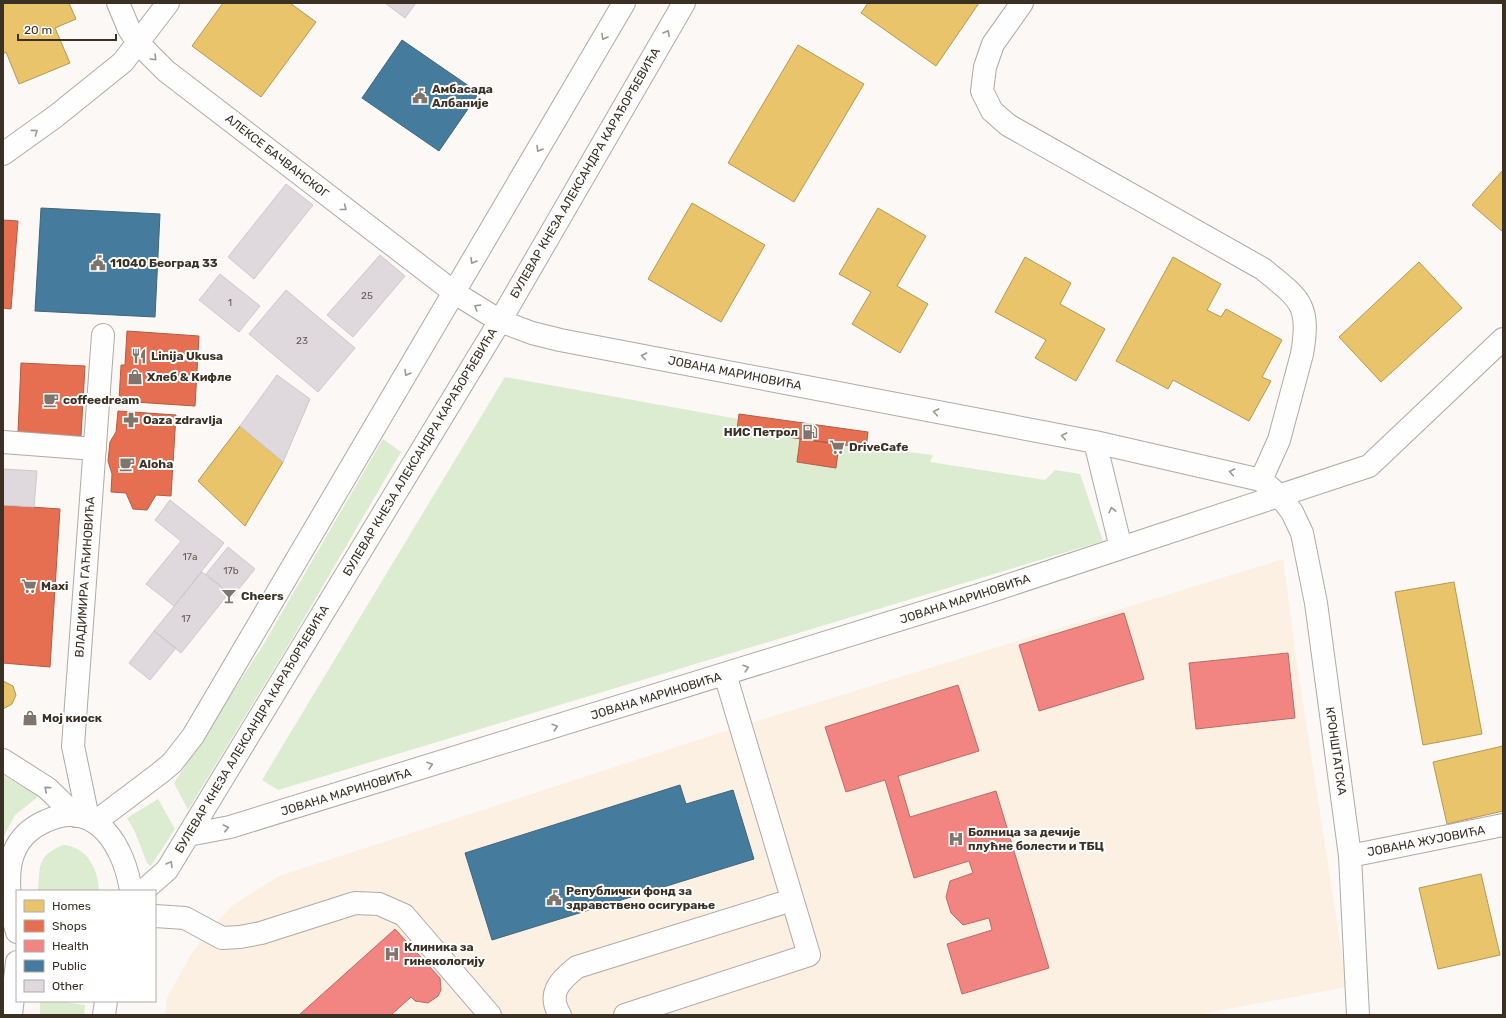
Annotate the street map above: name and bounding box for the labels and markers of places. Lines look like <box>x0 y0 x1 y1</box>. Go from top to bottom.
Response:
place label: Амбасада Албаније <box>432 82 493 110</box>
public building icon: Амбасада Албаније <box>411 87 429 105</box>
public building icon: 11040 Београд 33 <box>89 254 107 272</box>
place label: 11040 Београд 33 <box>110 256 218 270</box>
restaurant icon: Linija Ukusa <box>130 347 148 365</box>
place label: Linija Ukusa <box>151 349 223 363</box>
shop icon: Хлеб & Кифле <box>126 368 144 386</box>
place label: Хлеб & Кифле <box>147 370 232 384</box>
cafe icon: coffeedream <box>42 391 60 409</box>
place label: coffeedream <box>63 393 139 407</box>
pharmacy icon: Oaza zdravlja <box>122 411 140 429</box>
place label: Oaza zdravlja <box>143 413 223 427</box>
fuel station icon: НИС Петрол <box>801 423 819 441</box>
place label: НИС Петрол <box>724 425 798 439</box>
supermarket icon: DriveCafe <box>828 438 846 456</box>
place label: DriveCafe <box>849 440 908 454</box>
cafe icon: Aloha <box>118 455 136 473</box>
place label: Aloha <box>139 457 173 471</box>
supermarket icon: Maxi <box>20 577 38 595</box>
place label: Maxi <box>41 579 69 593</box>
bar icon: Cheers <box>220 587 238 605</box>
place label: Cheers <box>241 589 284 603</box>
shop icon: Мој киоск <box>21 709 39 727</box>
place label: Мој киоск <box>42 711 103 725</box>
place label: Болница за дечије плућне болести и ТБЦ <box>968 825 1104 853</box>
hospital icon: Болница за дечије плућне болести и ТБЦ <box>947 830 965 848</box>
place label: Републички фонд за здравствено осигурање <box>566 884 715 912</box>
public building icon: Републички фонд за здравствено осигурање <box>545 889 563 907</box>
place label: Клиника за гинекологију <box>404 940 485 968</box>
hospital icon: Клиника за гинекологију <box>383 945 401 963</box>

